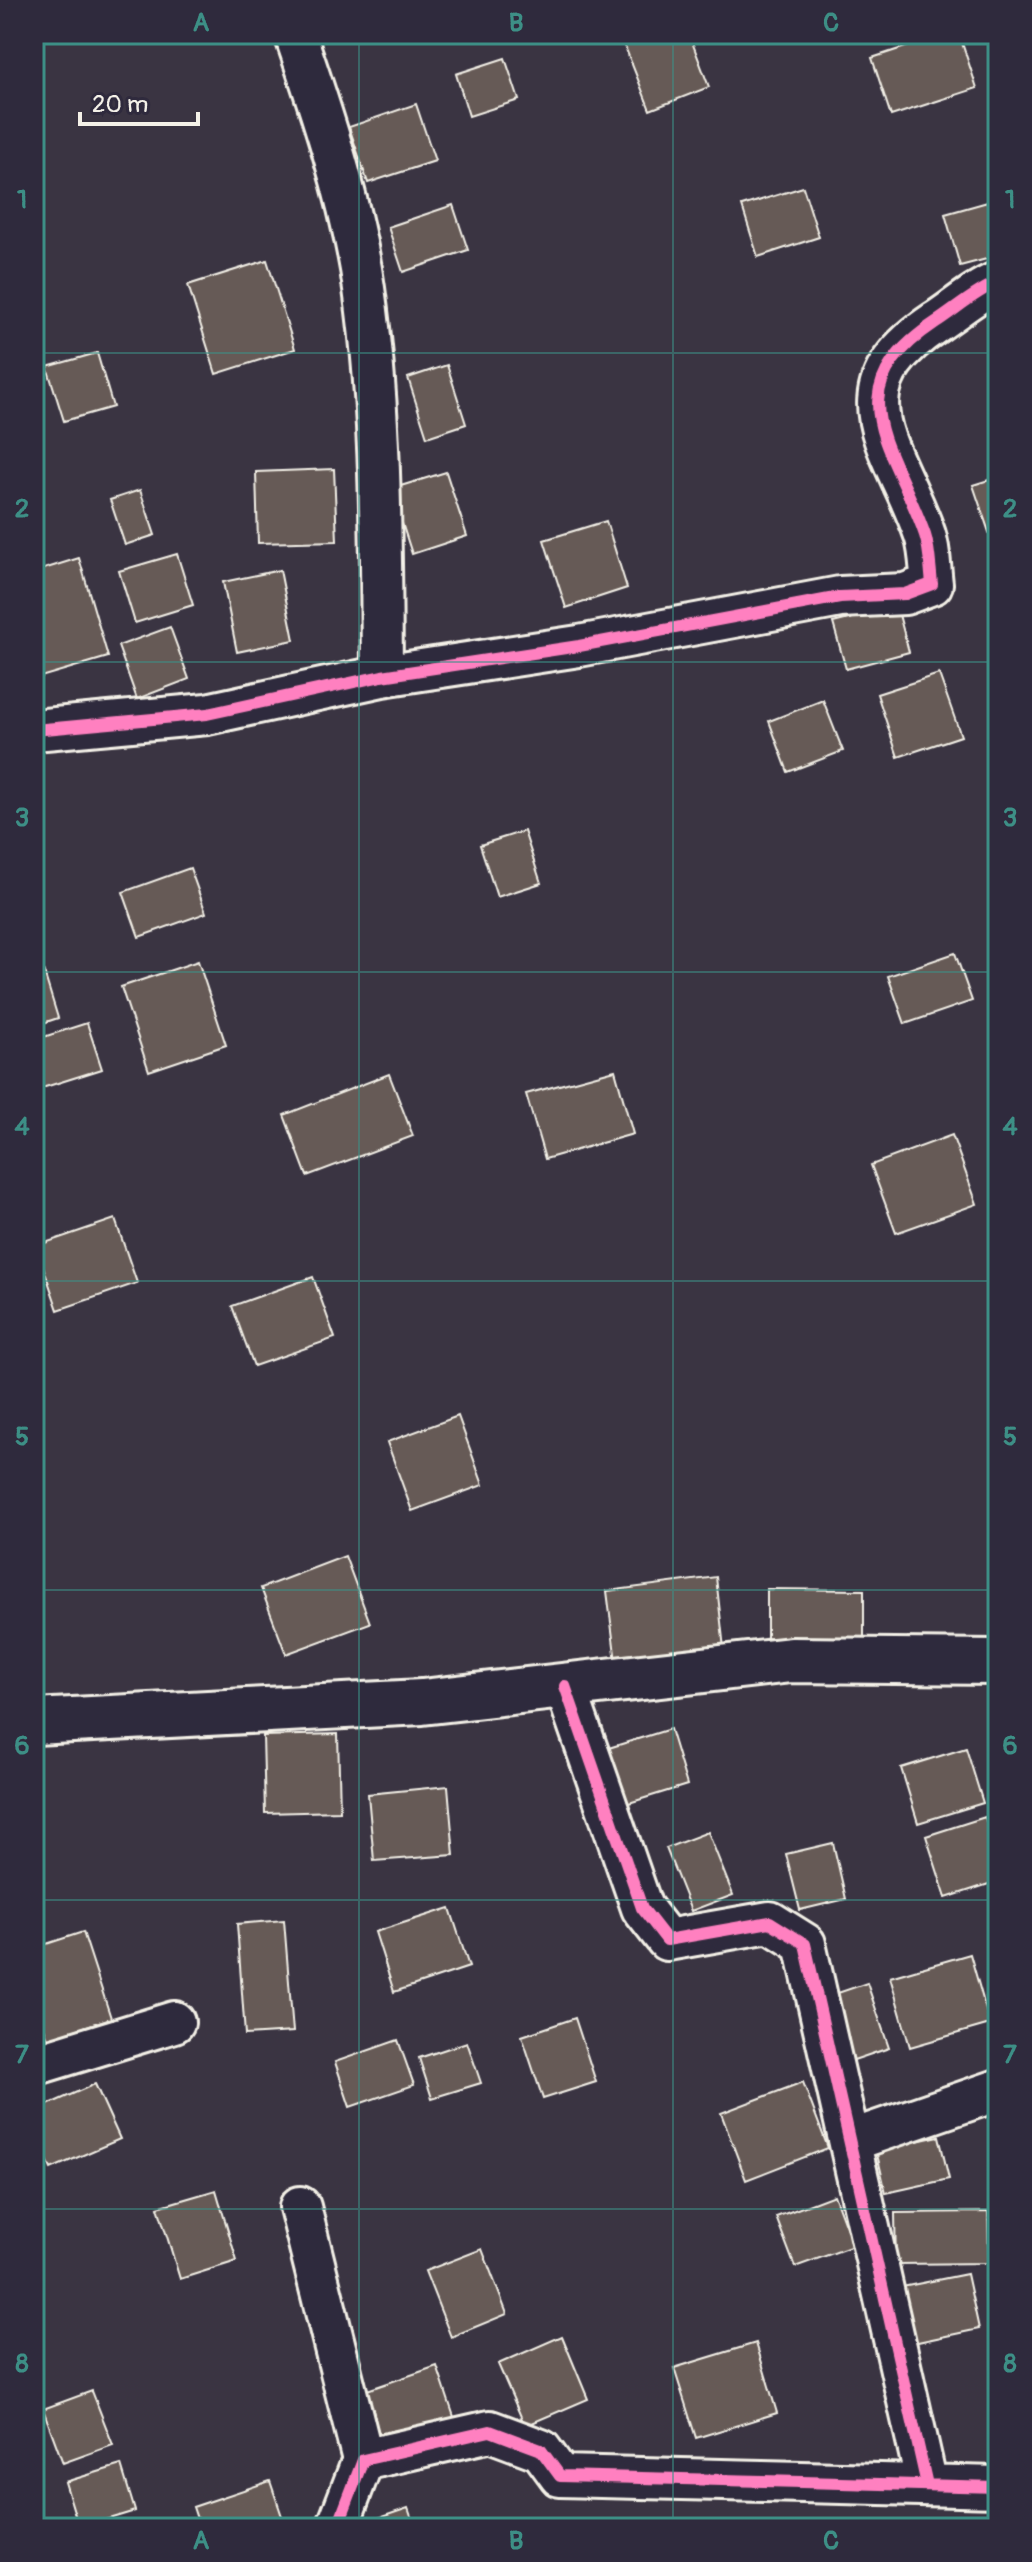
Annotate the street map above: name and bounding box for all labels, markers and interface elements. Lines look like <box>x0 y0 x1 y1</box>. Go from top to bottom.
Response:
text: A <box>193 7 210 39</box>
text: B <box>509 7 523 39</box>
text: C <box>823 7 839 39</box>
scale bar <box>80 76 198 126</box>
text: 20 m <box>92 90 148 119</box>
text: 1 <box>17 184 27 216</box>
text: 1 <box>1005 184 1015 216</box>
text: 2 <box>15 493 29 525</box>
text: 2 <box>1003 493 1017 525</box>
text: 3 <box>15 802 29 834</box>
text: 3 <box>1003 802 1017 834</box>
text: 4 <box>14 1111 30 1143</box>
text: 4 <box>1002 1111 1018 1143</box>
text: 5 <box>15 1421 29 1453</box>
text: 5 <box>1003 1421 1017 1453</box>
text: 6 <box>14 1730 30 1762</box>
text: 6 <box>1002 1730 1018 1762</box>
text: 7 <box>15 2039 29 2071</box>
text: 7 <box>1003 2039 1017 2071</box>
text: 8 <box>15 2348 29 2380</box>
text: 8 <box>1003 2348 1017 2380</box>
text: A <box>193 2525 210 2557</box>
text: B <box>509 2525 523 2557</box>
text: C <box>823 2525 839 2557</box>

